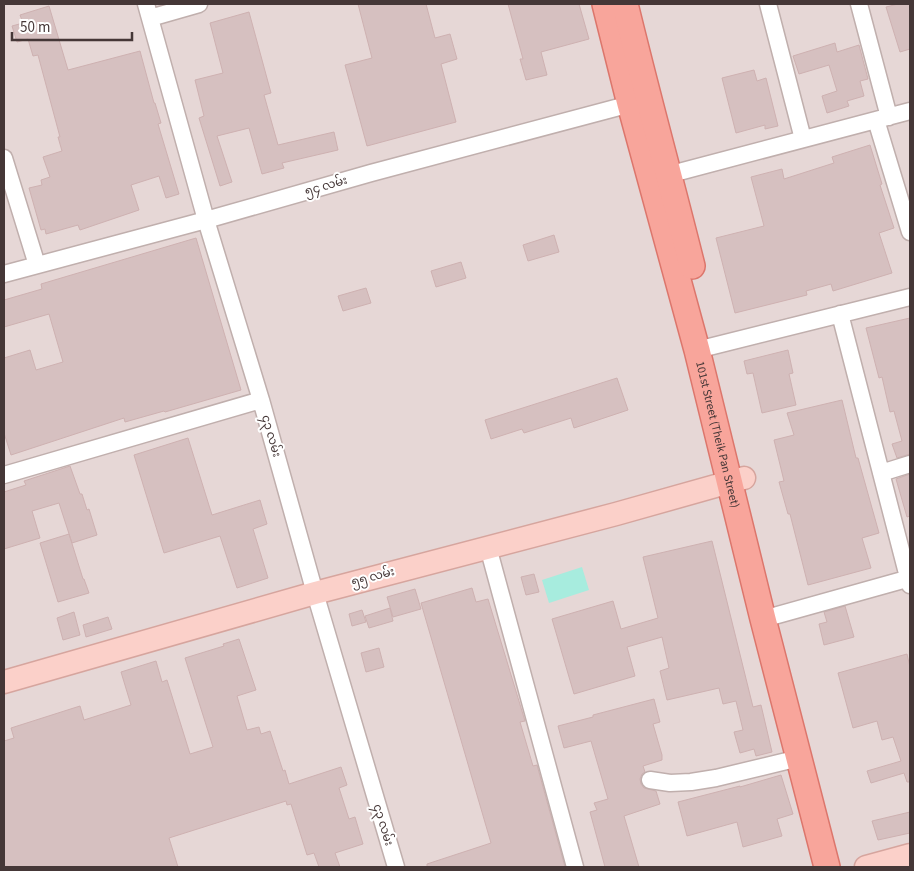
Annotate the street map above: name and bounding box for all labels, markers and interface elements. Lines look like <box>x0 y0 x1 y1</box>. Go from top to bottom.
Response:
scale bar <box>12 10 132 42</box>
text: 50 m <box>20 17 50 38</box>
street label: ၅၄ လမ်း <box>302 171 350 201</box>
street label: 101st Street (Theik Pan Street) <box>692 359 744 510</box>
street label: ၄၃ လမ်း <box>256 413 286 459</box>
street label: ၅၅ လမ်း <box>349 562 397 592</box>
street label: ၄၃ လမ်း <box>368 802 398 848</box>

